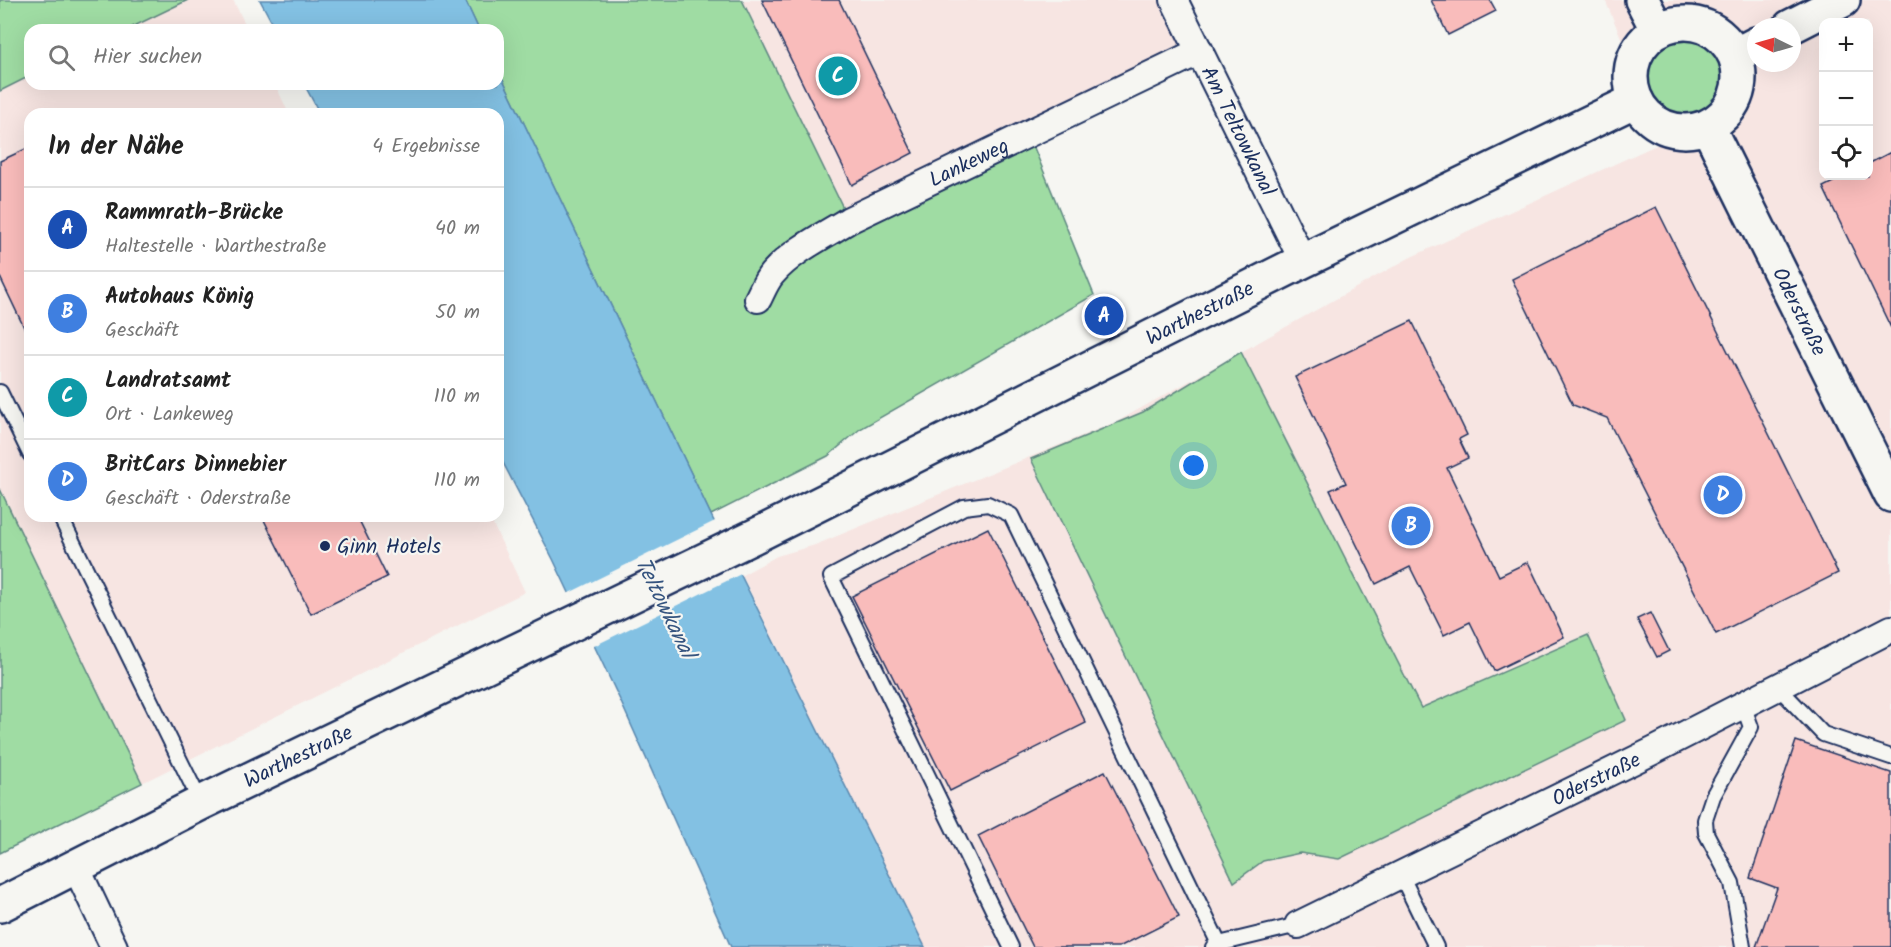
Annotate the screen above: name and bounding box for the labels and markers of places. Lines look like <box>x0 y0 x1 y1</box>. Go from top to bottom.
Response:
pin: C <box>818 54 858 98</box>
pin: A <box>1084 294 1124 338</box>
pin: D <box>1704 472 1742 518</box>
pin: B <box>1392 504 1430 548</box>
place label: Ginn Hotels <box>337 531 441 564</box>
marker: Ginn Hotels <box>318 539 332 553</box>

